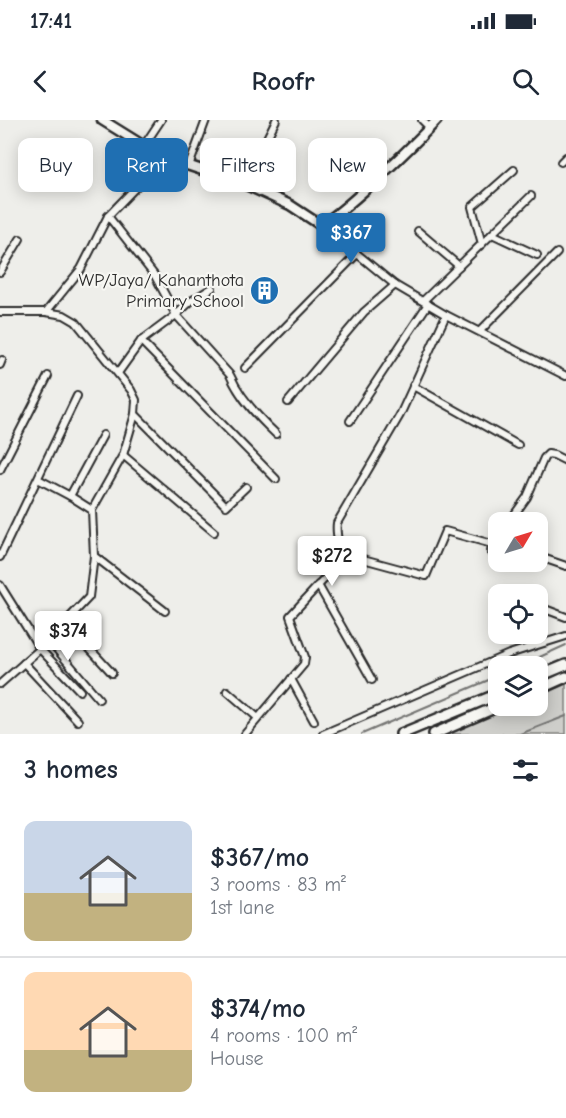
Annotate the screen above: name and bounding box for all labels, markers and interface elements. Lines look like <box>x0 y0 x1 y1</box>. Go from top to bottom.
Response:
text: 17:41 <box>30 8 72 34</box>
icon: back <box>24 65 57 98</box>
icon: search <box>509 65 542 98</box>
text: Roofr <box>251 66 315 97</box>
chip: Buy <box>18 138 93 192</box>
chip: Rent <box>105 138 188 192</box>
chip: Filters <box>200 138 296 192</box>
chip: New <box>308 138 387 192</box>
pin: $367 <box>315 213 387 264</box>
text: $367 <box>330 221 372 244</box>
place label: WP/Jaya/ Kahanthota Primary School <box>79 270 244 312</box>
building icon: WP/Jaya/ Kahanthota Primary School <box>249 274 281 306</box>
north arrow <box>488 512 548 572</box>
map controls <box>488 512 548 716</box>
pin: $272 <box>296 536 368 587</box>
text: $272 <box>312 544 352 567</box>
button: locate <box>488 584 548 644</box>
pin: $374 <box>32 611 104 662</box>
text: $374 <box>49 619 87 642</box>
button: layers <box>488 656 548 716</box>
icon: filters <box>509 754 542 787</box>
text: 3 homes <box>24 755 118 785</box>
text: $367/mo <box>210 843 309 873</box>
icon: home <box>72 845 144 917</box>
text: 3 rooms · 83 m² <box>210 873 346 896</box>
text: 1st lane <box>210 896 274 919</box>
text: $374/mo <box>210 994 306 1024</box>
icon: home <box>72 996 144 1068</box>
text: 4 rooms · 100 m² <box>210 1024 357 1047</box>
text: House <box>210 1047 264 1070</box>

